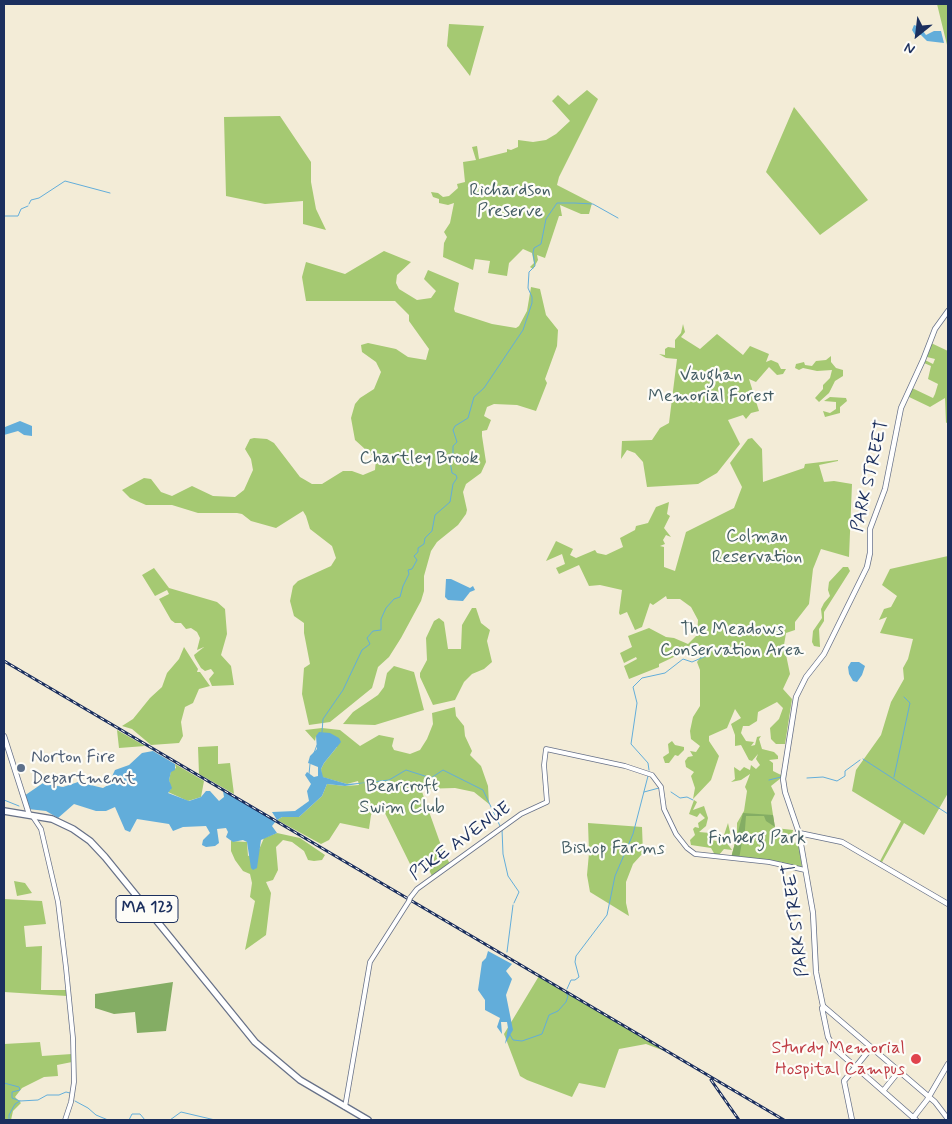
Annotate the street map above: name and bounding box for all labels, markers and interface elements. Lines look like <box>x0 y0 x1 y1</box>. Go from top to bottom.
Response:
north arrow <box>892 10 942 60</box>
text: N <box>901 38 918 58</box>
park label: Richardson Preserve <box>469 180 551 222</box>
park label: Vaughan Memorial Forest <box>648 365 774 408</box>
street label: PARK STREET <box>848 418 894 534</box>
park label: Chartley Brook <box>359 448 479 470</box>
park label: Colman Reservation <box>712 526 802 568</box>
park label: The Meadows Conservation Area <box>660 619 804 662</box>
place label: Norton Fire Department <box>31 747 136 790</box>
marker: Norton Fire Department <box>15 762 27 774</box>
park label: Bearcroft Swim Club <box>359 776 445 819</box>
street label: PIKE AVENUE <box>406 798 516 886</box>
park label: Finberg Park <box>708 828 806 850</box>
park label: Bishop Farms <box>561 838 665 860</box>
street label: PARK STREET <box>779 862 815 978</box>
road number: MA 123 <box>116 896 178 922</box>
place label: Sturdy Memorial Hospital Campus <box>772 1038 905 1080</box>
marker: Sturdy Memorial Hospital Campus <box>909 1052 923 1066</box>

